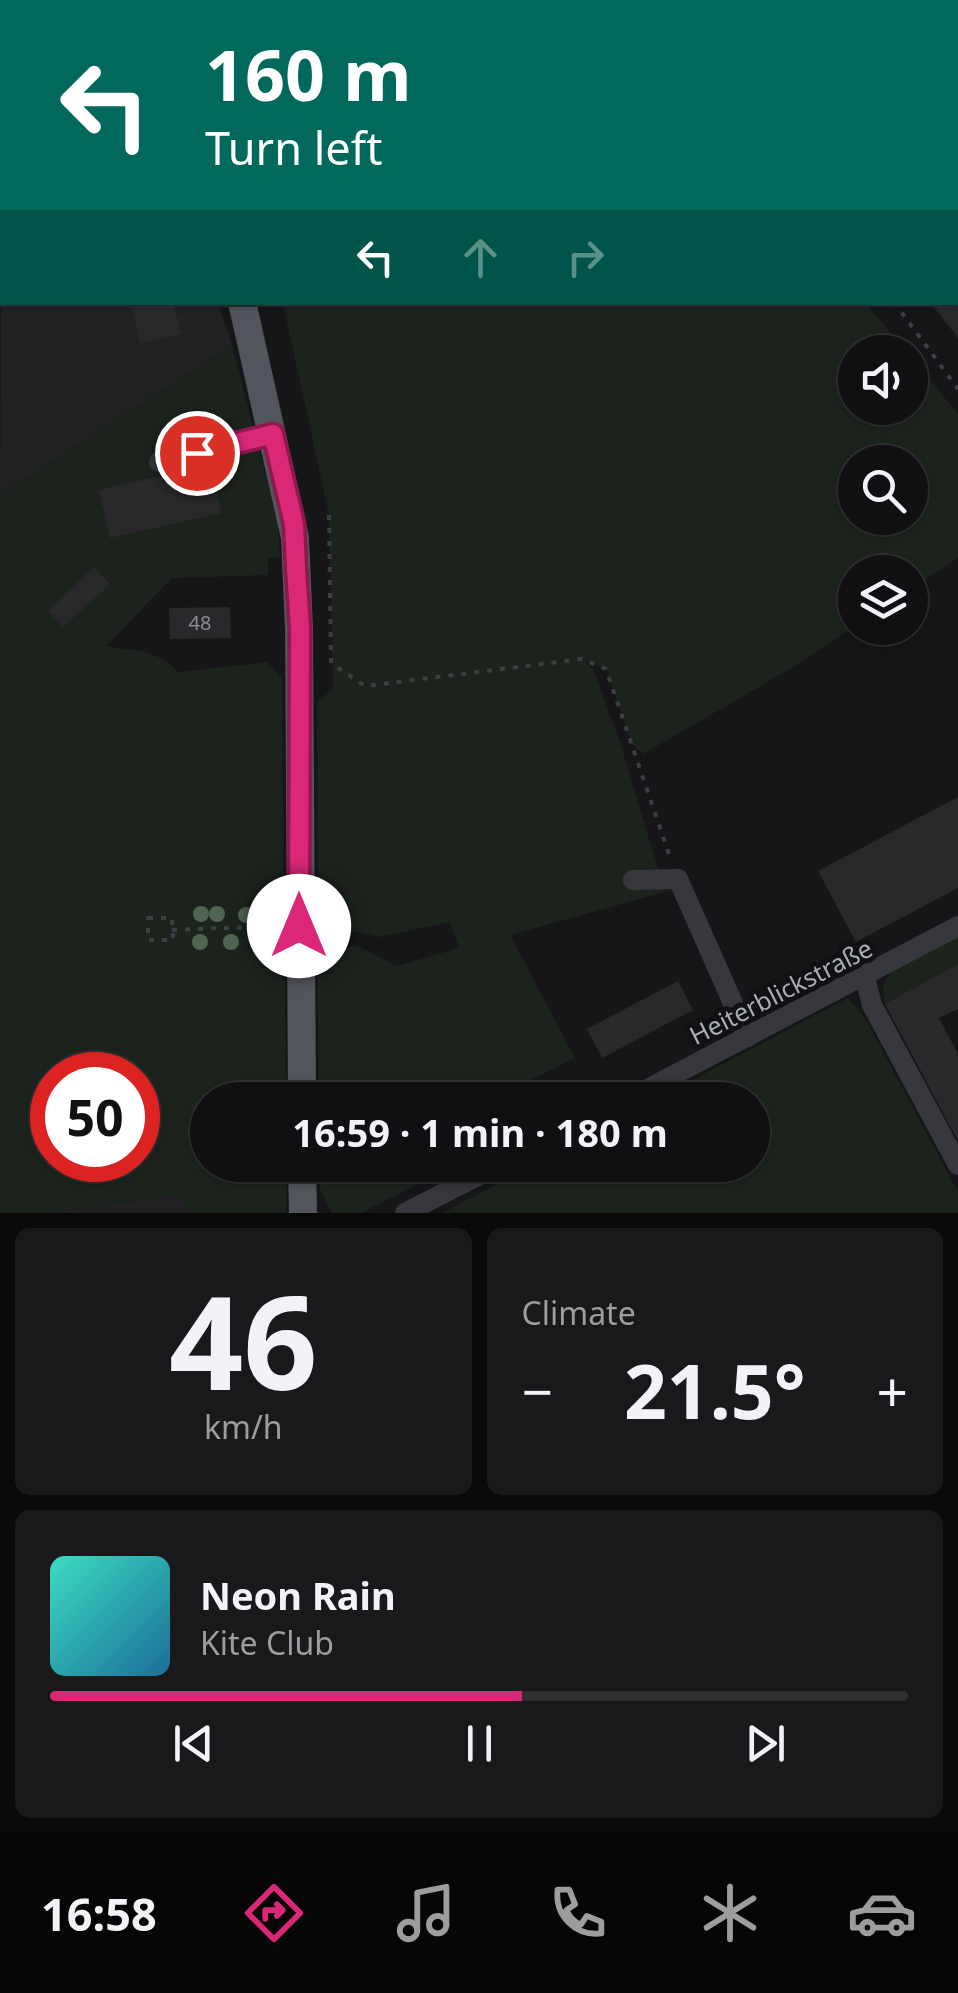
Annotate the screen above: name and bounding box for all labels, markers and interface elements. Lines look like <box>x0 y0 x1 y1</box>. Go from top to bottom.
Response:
text: 160 m <box>205 26 412 122</box>
icon: left <box>40 40 170 170</box>
text: Turn left <box>205 117 382 178</box>
icon: left <box>348 230 403 285</box>
icon: ahead <box>453 230 508 285</box>
icon: right <box>558 230 613 285</box>
map controls <box>838 335 928 645</box>
button: sound <box>838 335 928 425</box>
pin <box>155 411 240 496</box>
icon: arrive <box>170 426 225 481</box>
button: search <box>838 445 928 535</box>
button: layers <box>838 555 928 645</box>
house number: 48 <box>189 609 211 636</box>
position arrow <box>247 874 351 978</box>
street label: Heiterblickstraße <box>683 930 878 1052</box>
speed limit sign: 50 <box>30 1052 160 1182</box>
text: 16:59 · 1 min · 180 m <box>292 1106 668 1158</box>
text: 46 <box>169 1251 318 1428</box>
text: Climate <box>522 1291 636 1334</box>
text: 21.5° <box>624 1339 806 1441</box>
text: − <box>522 1353 553 1428</box>
text: + <box>877 1353 908 1428</box>
text: km/h <box>204 1405 283 1448</box>
text: Neon Rain <box>200 1569 396 1621</box>
text: Kite Club <box>200 1621 334 1664</box>
icon: previous <box>166 1716 221 1771</box>
icon: pause <box>452 1716 507 1771</box>
icon: next <box>738 1716 793 1771</box>
icon: directions <box>239 1878 309 1948</box>
icon: music <box>391 1878 461 1948</box>
icon: phone <box>543 1878 613 1948</box>
icon: climate <box>695 1878 765 1948</box>
icon: car <box>847 1878 917 1948</box>
text: 16:58 <box>41 1883 157 1944</box>

